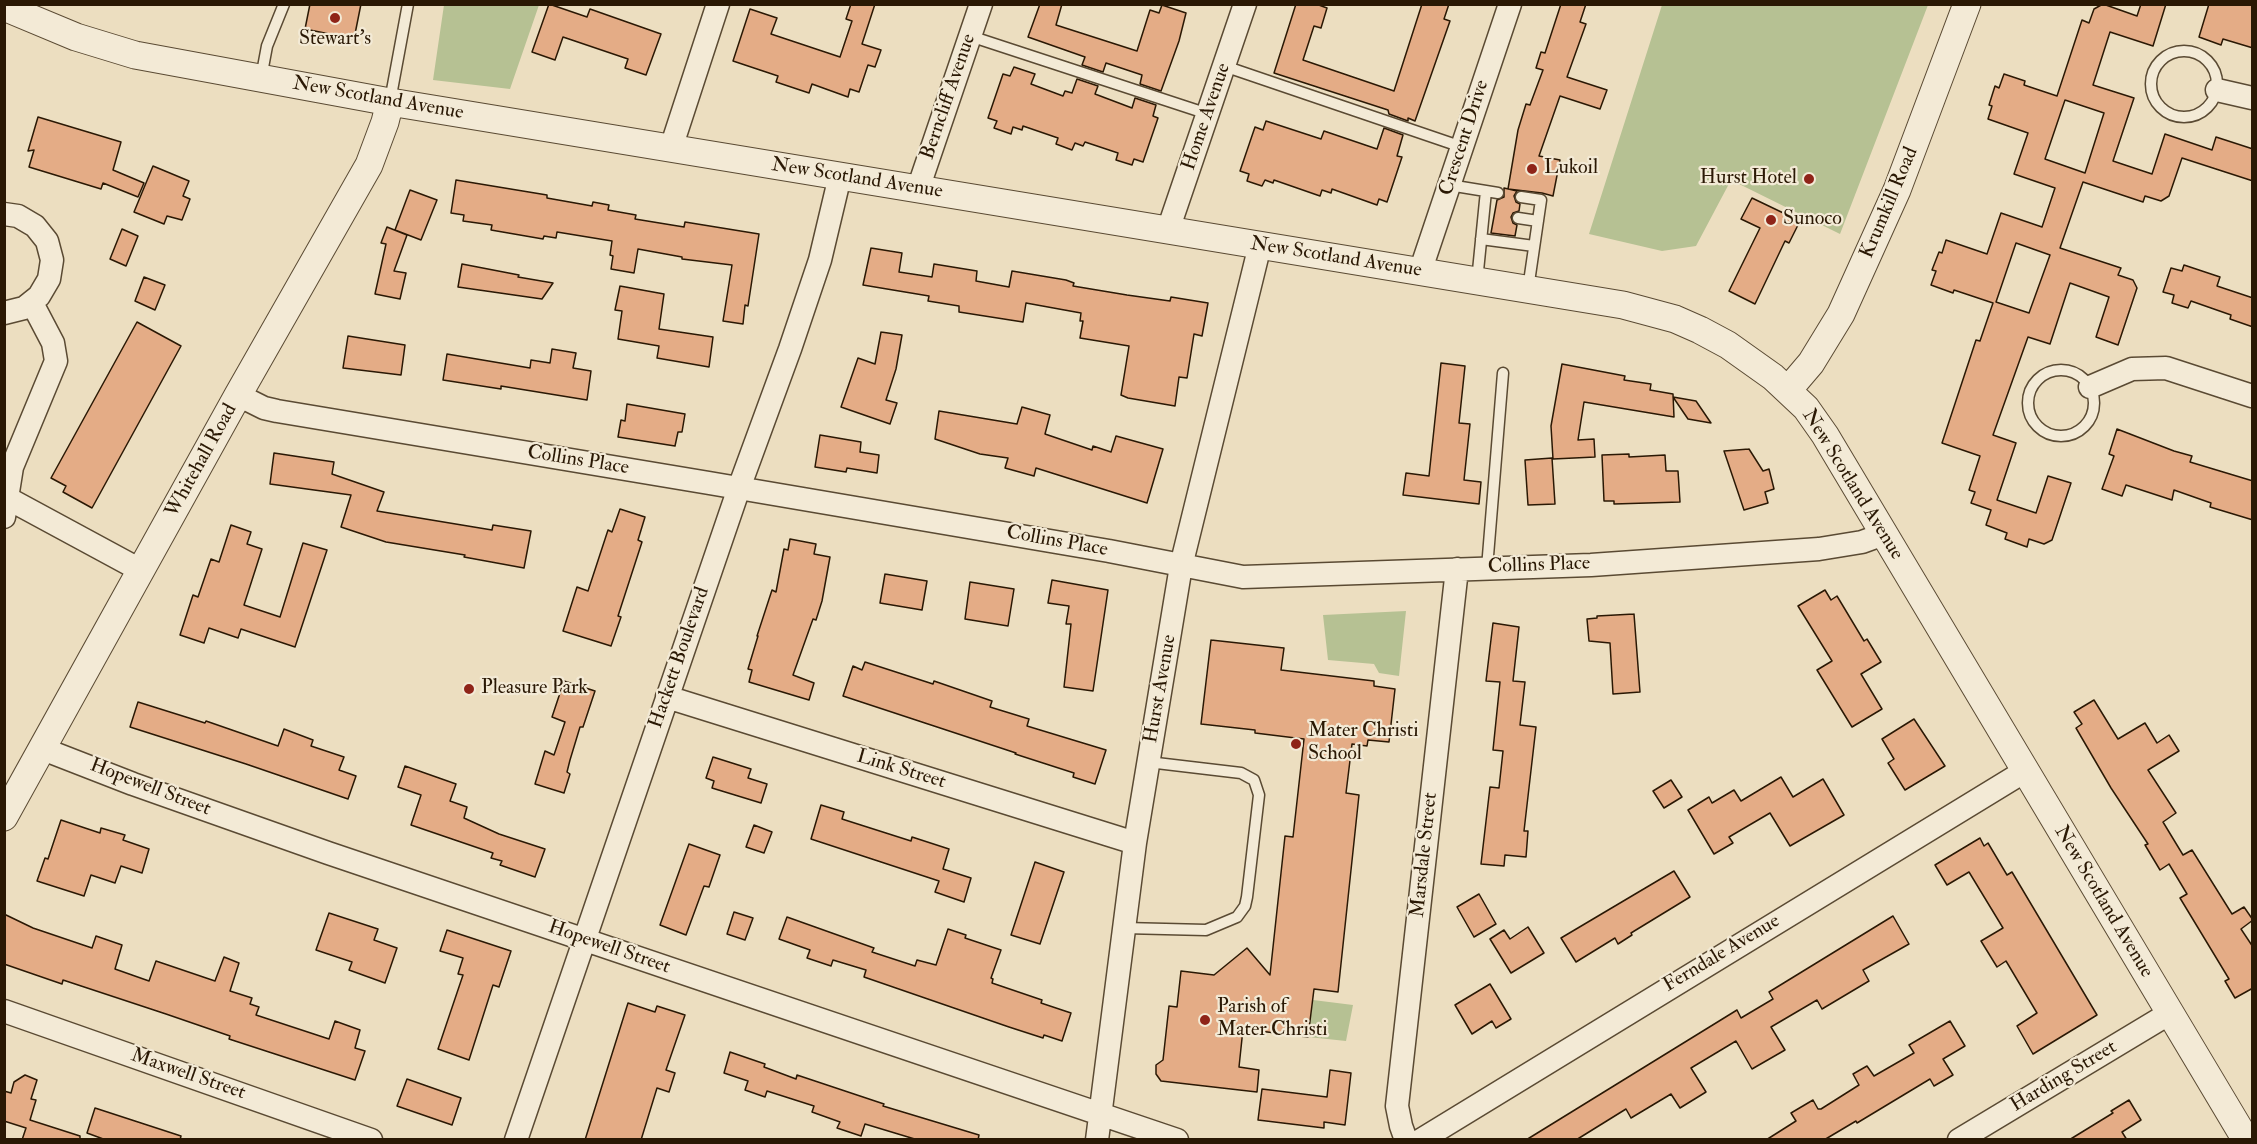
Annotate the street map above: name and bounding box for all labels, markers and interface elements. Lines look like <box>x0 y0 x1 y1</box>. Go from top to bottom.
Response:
marker: Stewart's <box>328 11 342 25</box>
place label: Stewart's <box>299 28 371 52</box>
street label: Berncliff Avenue <box>916 31 982 163</box>
street label: Home Avenue <box>1177 60 1237 174</box>
street label: New Scotland Avenue <box>291 72 465 126</box>
street label: Crescent Drive <box>1435 77 1495 199</box>
street label: Krumkill Road <box>1856 144 1924 262</box>
street label: New Scotland Avenue <box>770 154 944 204</box>
place label: Lukoil <box>1544 157 1598 181</box>
marker: Lukoil <box>1525 162 1539 176</box>
place label: Hurst Hotel <box>1700 167 1797 191</box>
marker: Hurst Hotel <box>1802 172 1816 186</box>
place label: Sunoco <box>1783 208 1842 232</box>
marker: Sunoco <box>1764 213 1778 227</box>
street label: New Scotland Avenue <box>1249 233 1423 283</box>
street label: Whitehall Road <box>161 400 243 522</box>
street label: New Scotland Avenue <box>1796 405 1908 565</box>
street label: Collins Place <box>525 441 631 481</box>
street label: Collins Place <box>1004 521 1110 563</box>
street label: Collins Place <box>1487 552 1591 580</box>
street label: Hackett Boulevard <box>645 584 715 732</box>
street label: Hurst Avenue <box>1140 633 1182 745</box>
place label: Pleasure Park <box>481 677 588 701</box>
marker: Pleasure Park <box>462 682 476 696</box>
place label: Mater Christi School <box>1308 720 1419 767</box>
marker: Mater Christi School <box>1289 737 1303 751</box>
street label: Link Street <box>853 745 949 795</box>
street label: Hopewell Street <box>86 754 214 822</box>
street label: Marsdale Street <box>1406 791 1444 919</box>
street label: New Scotland Avenue <box>2048 822 2158 982</box>
street label: Ferndale Avenue <box>1659 910 1785 998</box>
street label: Hopewell Street <box>545 916 673 980</box>
place label: Parish of Mater Christi <box>1217 996 1328 1043</box>
marker: Parish of Mater Christi <box>1198 1013 1212 1027</box>
street label: Harding Street <box>2007 1036 2121 1118</box>
street label: Maxwell Street <box>128 1044 248 1106</box>

